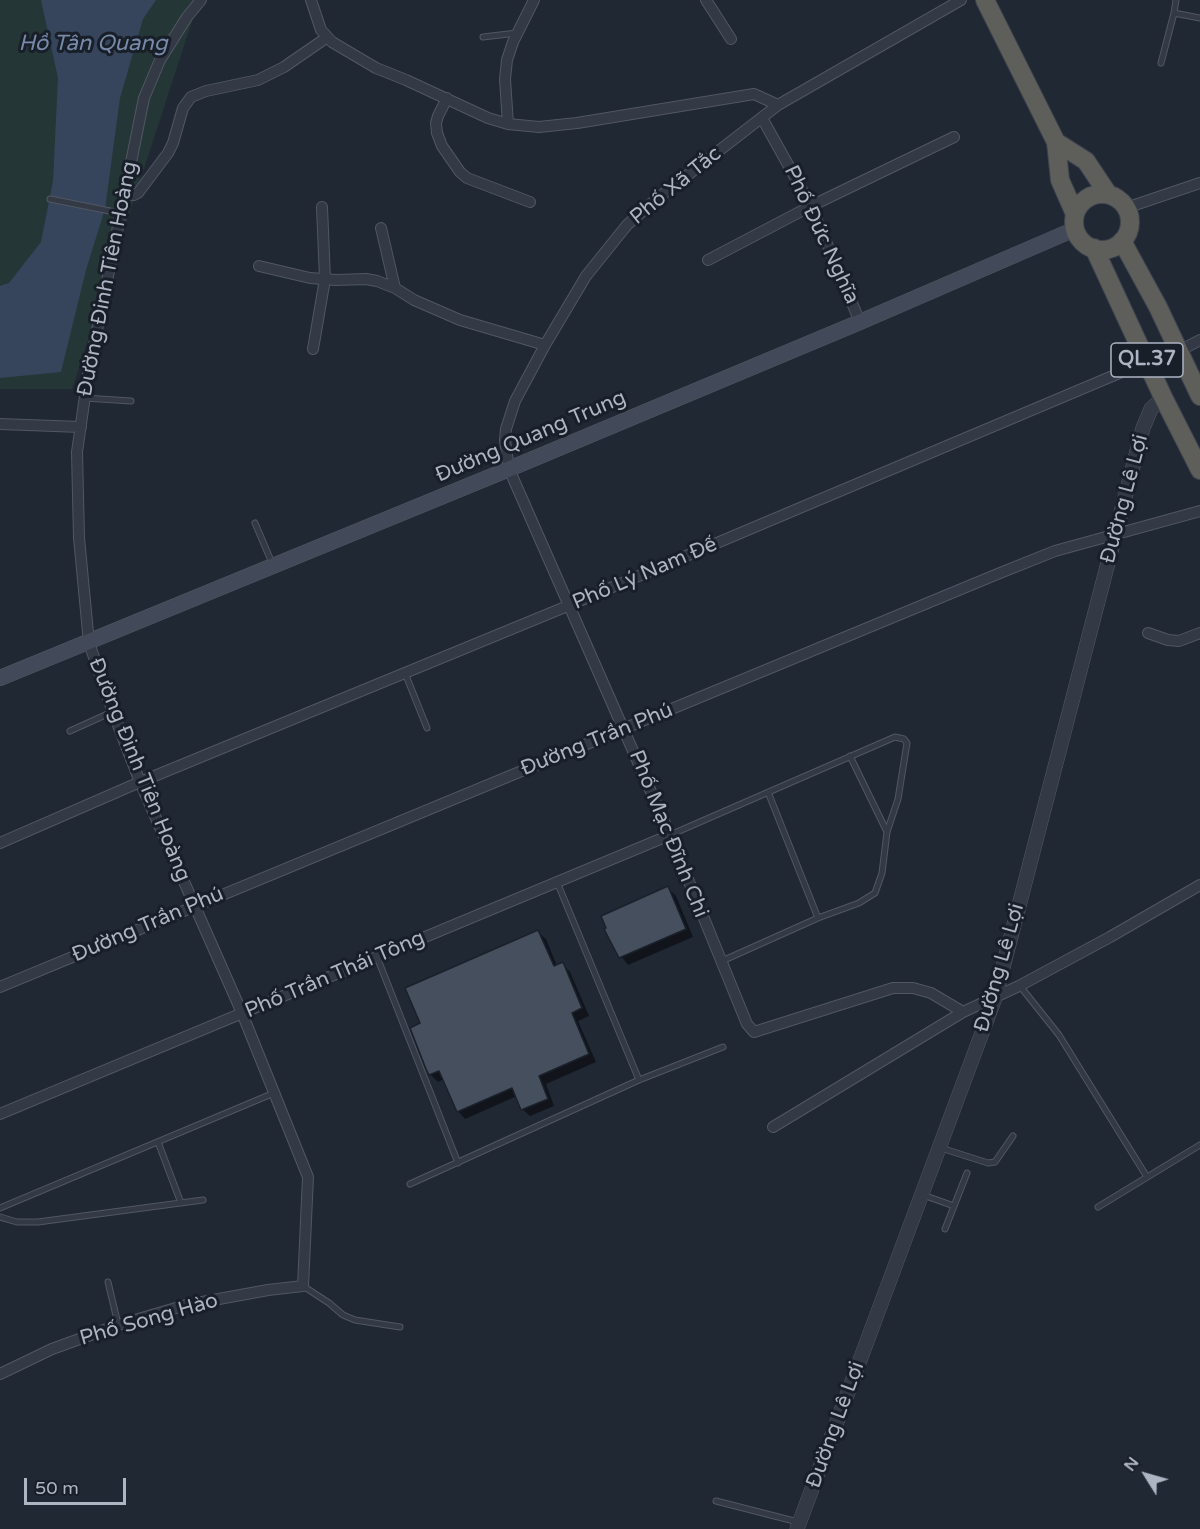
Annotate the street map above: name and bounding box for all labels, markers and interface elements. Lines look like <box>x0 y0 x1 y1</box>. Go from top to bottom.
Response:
water label: Hồ Tân Quang <box>18 31 168 57</box>
street label: Phố Xã Tắc <box>625 142 727 230</box>
street label: Đường Đinh Tiên Hoàng <box>73 159 143 399</box>
street label: Phố Đức Nghĩa <box>778 162 864 308</box>
road number: QL.37 <box>1111 343 1183 377</box>
street label: Đường Quang Trung <box>432 385 630 489</box>
street label: Đường Lê Lợi <box>1096 432 1154 566</box>
street label: Phố Lý Nam Đế <box>569 532 721 616</box>
street label: Đường Đinh Tiên Hoàng <box>83 654 195 886</box>
street label: Đường Trần Phú <box>517 698 677 782</box>
street label: Phố Mạc Đĩnh Chi <box>623 747 713 921</box>
street label: Đường Trần Phú <box>68 882 228 968</box>
street label: Đường Lê Lợi <box>970 901 1030 1035</box>
street label: Phố Trần Thái Tông <box>241 926 429 1024</box>
street label: Phố Song Hào <box>77 1288 221 1352</box>
street label: Đường Lê Lợi <box>801 1358 871 1492</box>
north arrow <box>1116 1445 1176 1505</box>
text: N <box>1120 1453 1143 1475</box>
scale bar <box>27 1466 129 1504</box>
text: 50 m <box>35 1477 79 1499</box>

